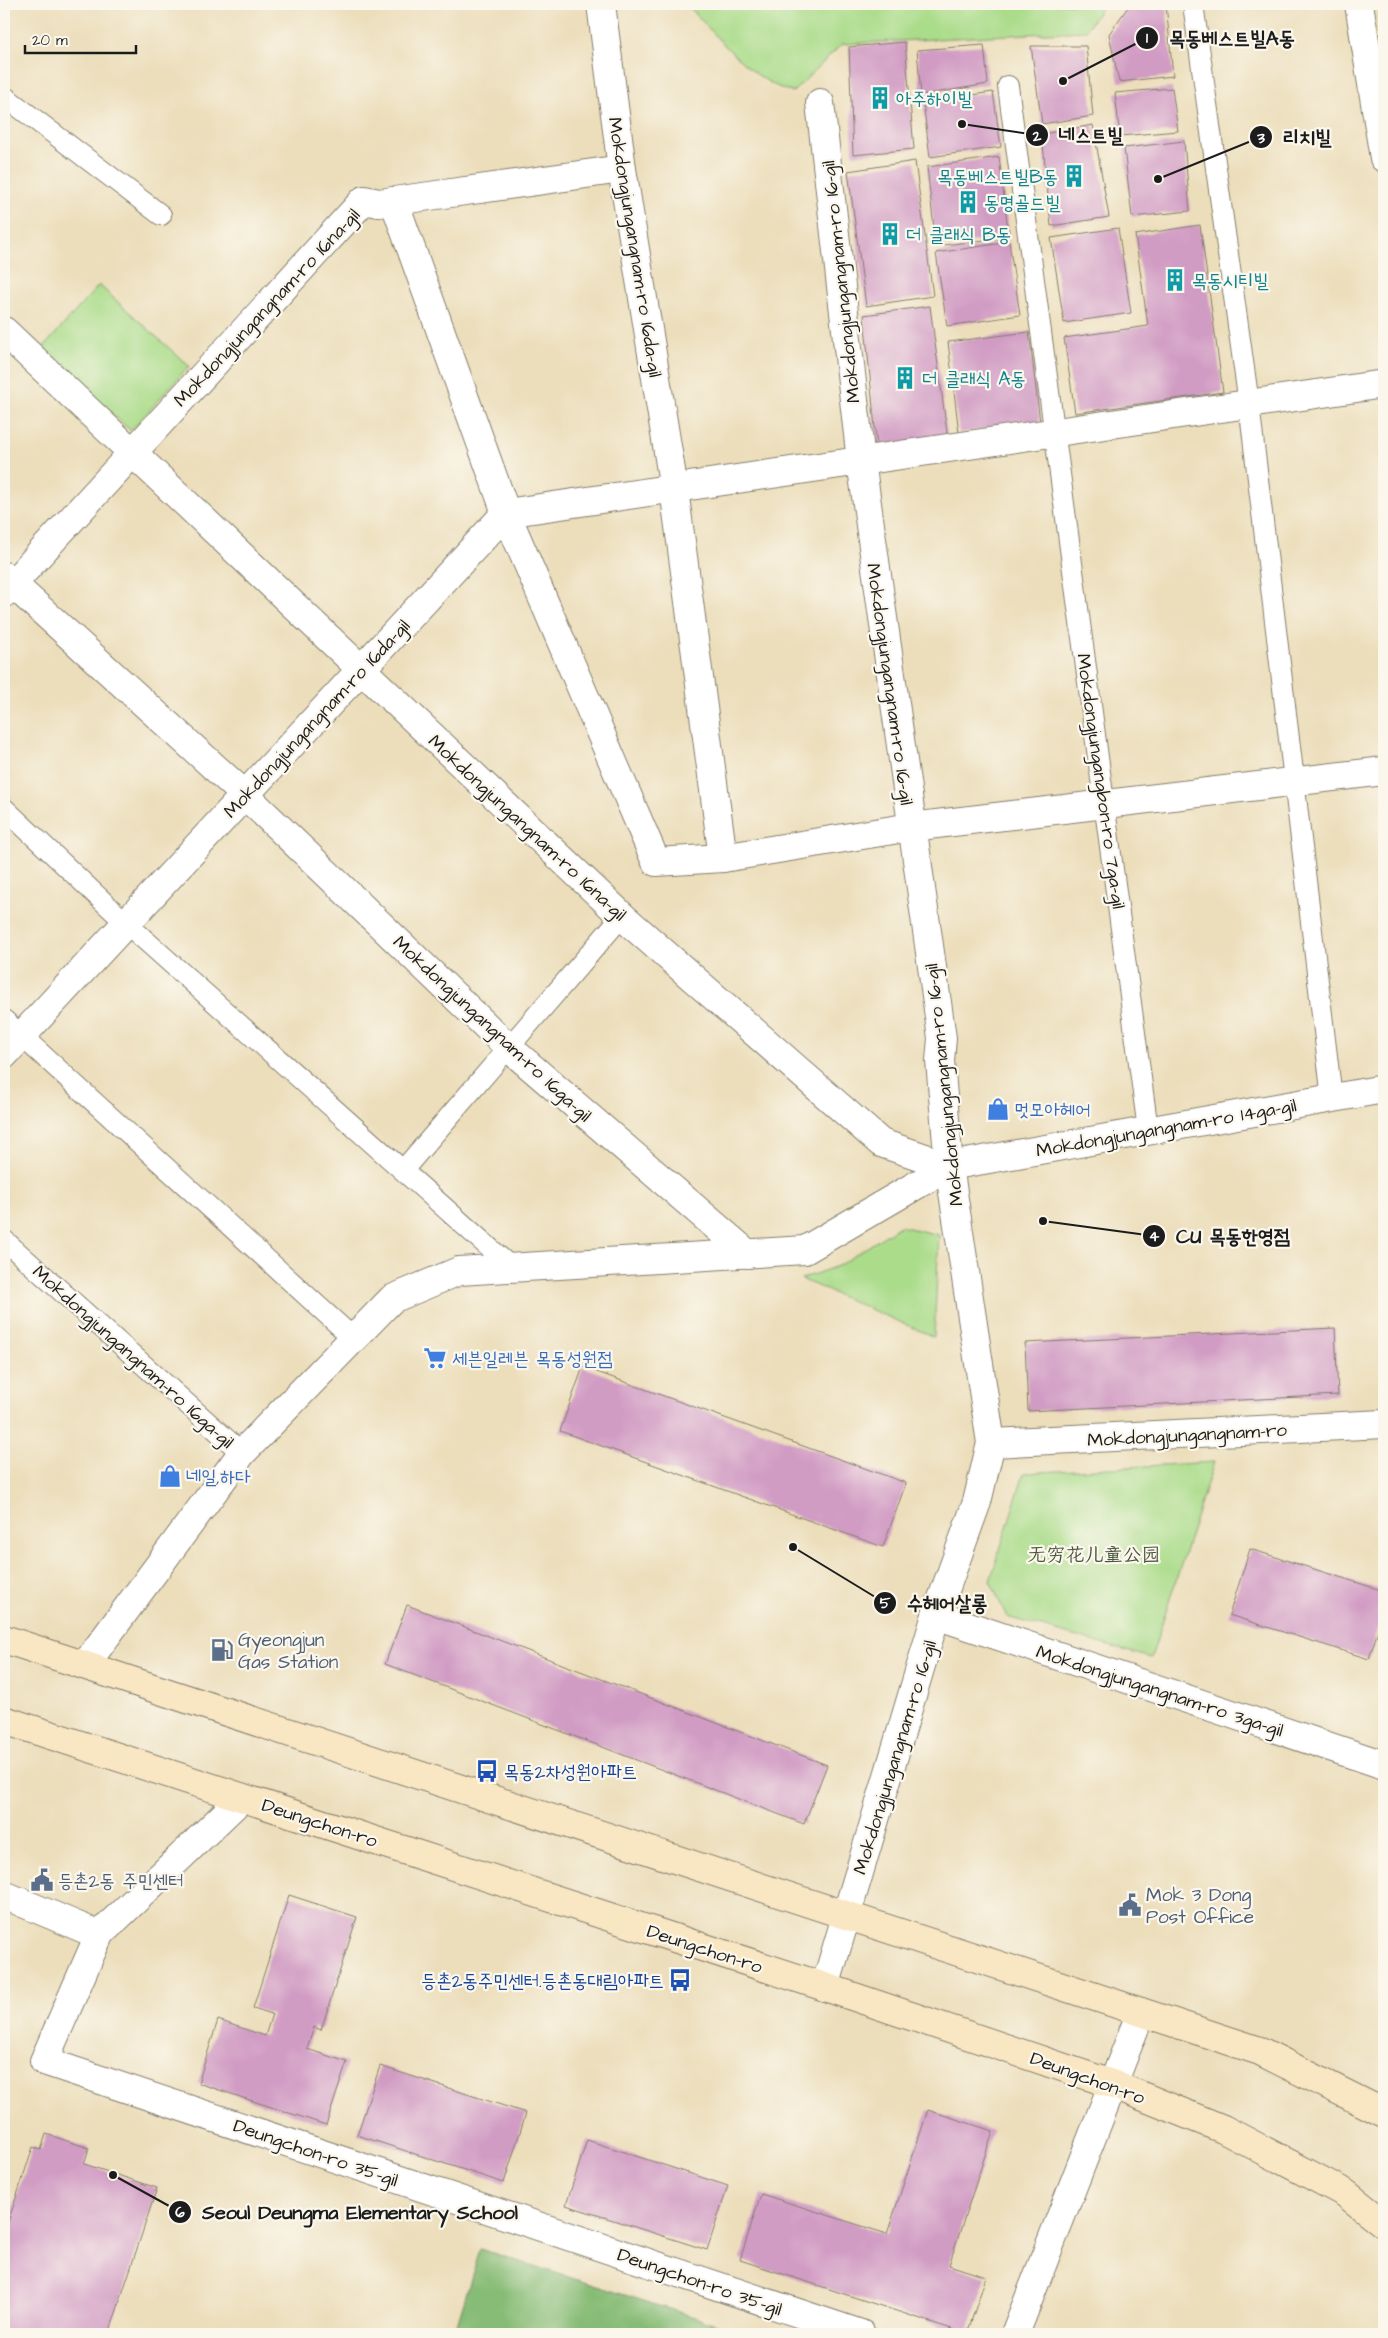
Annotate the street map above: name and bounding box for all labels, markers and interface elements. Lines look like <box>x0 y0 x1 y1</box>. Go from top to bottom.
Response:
callout: 목동베스트빌A동 <box>1134 20 1305 55</box>
scale bar <box>25 22 136 54</box>
text: 목동베스트빌A동 <box>1169 25 1295 53</box>
text: 1 <box>1146 28 1148 49</box>
text: 20 m <box>32 30 68 51</box>
building icon: 아주하이빌 <box>867 85 893 111</box>
place label: 아주하이빌 <box>896 86 973 113</box>
street label: Mokdongjungangnam-ro 16da-gil <box>600 115 668 379</box>
callout: 네스트빌 <box>1024 118 1133 153</box>
callout: 리치빌 <box>1248 120 1342 155</box>
text: 네스트빌 <box>1059 122 1124 150</box>
text: 리치빌 <box>1283 124 1332 152</box>
text: 2 <box>1032 126 1042 147</box>
text: 3 <box>1256 128 1265 149</box>
street label: Mokdongjungangnam-ro 16-gil <box>815 159 869 404</box>
building icon: 목동베스트빌B동 <box>1061 163 1087 189</box>
place label: 목동베스트빌B동 <box>937 164 1058 191</box>
building icon: 동명골드빌 <box>955 189 981 215</box>
place label: 동명골드빌 <box>984 190 1061 217</box>
street label: Mokdongjungangnam-ro 16na-gil <box>168 203 367 414</box>
building icon: 더 클래식 B동 <box>877 221 903 247</box>
place label: 더 클래식 B동 <box>906 222 1011 249</box>
building icon: 목동시티빌 <box>1162 267 1188 293</box>
place label: 목동시티빌 <box>1192 268 1269 295</box>
building icon: 더 클래식 A동 <box>892 365 918 391</box>
place label: 더 클래식 A동 <box>922 366 1026 393</box>
street label: Mokdongjungangnam-ro 16-gil <box>858 562 920 807</box>
street label: Mokdongjungangnam-ro 16da-gil <box>218 614 417 825</box>
street label: Mokdongjungangbon-ro 7ga-gil <box>1068 652 1132 911</box>
street label: Mokdongjungangnam-ro 16na-gil <box>421 729 632 928</box>
street label: Mokdongjungangnam-ro 16ga-gil <box>386 930 597 1129</box>
street label: Mokdongjungangnam-ro 16-gil <box>918 962 972 1207</box>
street label: Mokdongjungangnam-ro 14ga-gil <box>1034 1092 1299 1166</box>
shop icon: 멋모아헤어 <box>985 1096 1011 1122</box>
place label: 멋모아헤어 <box>1014 1097 1090 1124</box>
callout: CU 목동한영점 <box>1141 1218 1300 1253</box>
text: CU 목동한영점 <box>1176 1223 1290 1251</box>
text: 4 <box>1149 1226 1160 1247</box>
street label: Mokdongjungangnam-ro 16ga-gil <box>26 1259 240 1456</box>
supermarket icon: 세븐일레븐 목동성원점 <box>422 1345 448 1371</box>
place label: 세븐일레븐 목동성원점 <box>452 1346 613 1373</box>
street label: Mokdongjungangnam-ro <box>1086 1417 1288 1455</box>
shop icon: 네일,하다 <box>157 1463 183 1489</box>
place label: 네일,하다 <box>186 1464 251 1491</box>
park label: 无穷花儿童公园 <box>1027 1542 1161 1569</box>
callout: 수헤어살롱 <box>872 1585 998 1620</box>
text: 수헤어살롱 <box>907 1590 987 1618</box>
text: 5 <box>880 1593 891 1614</box>
place label: Gyeongjun Gas Station <box>238 1627 338 1676</box>
fuel station icon: Gyeongjun Gas Station <box>209 1637 235 1663</box>
street label: Mokdongjungangnam-ro 16-gil <box>847 1637 945 1878</box>
street label: Mokdongjungangnam-ro 3ga-gil <box>1032 1639 1287 1745</box>
bus stop icon: 목동2차성원아파트 <box>474 1758 500 1784</box>
place label: 목동2차성원아파트 <box>504 1759 637 1786</box>
street label: Deungchon-ro <box>258 1792 381 1856</box>
public building icon: 등촌2동 주민센터 <box>29 1867 55 1893</box>
place label: 등촌2동 주민센터 <box>58 1868 184 1895</box>
place label: Mok 3 Dong Post Office <box>1146 1882 1254 1931</box>
public building icon: Mok 3 Dong Post Office <box>1117 1892 1143 1918</box>
street label: Deungchon-ro <box>643 1918 766 1982</box>
bus stop icon: 등촌2동주민센터.등촌동대림아파트 <box>667 1967 693 1993</box>
place label: 등촌2동주민센터.등촌동대림아파트 <box>421 1968 664 1995</box>
street label: Deungchon-ro <box>1026 2045 1149 2113</box>
street label: Deungchon-ro 35-gil <box>229 2113 401 2195</box>
callout: Seoul Deungma Elementary School <box>167 2194 528 2229</box>
text: Seoul Deungma Elementary School <box>201 2199 518 2228</box>
text: 6 <box>175 2202 185 2223</box>
street label: Deungchon-ro 35-gil <box>613 2242 785 2324</box>

